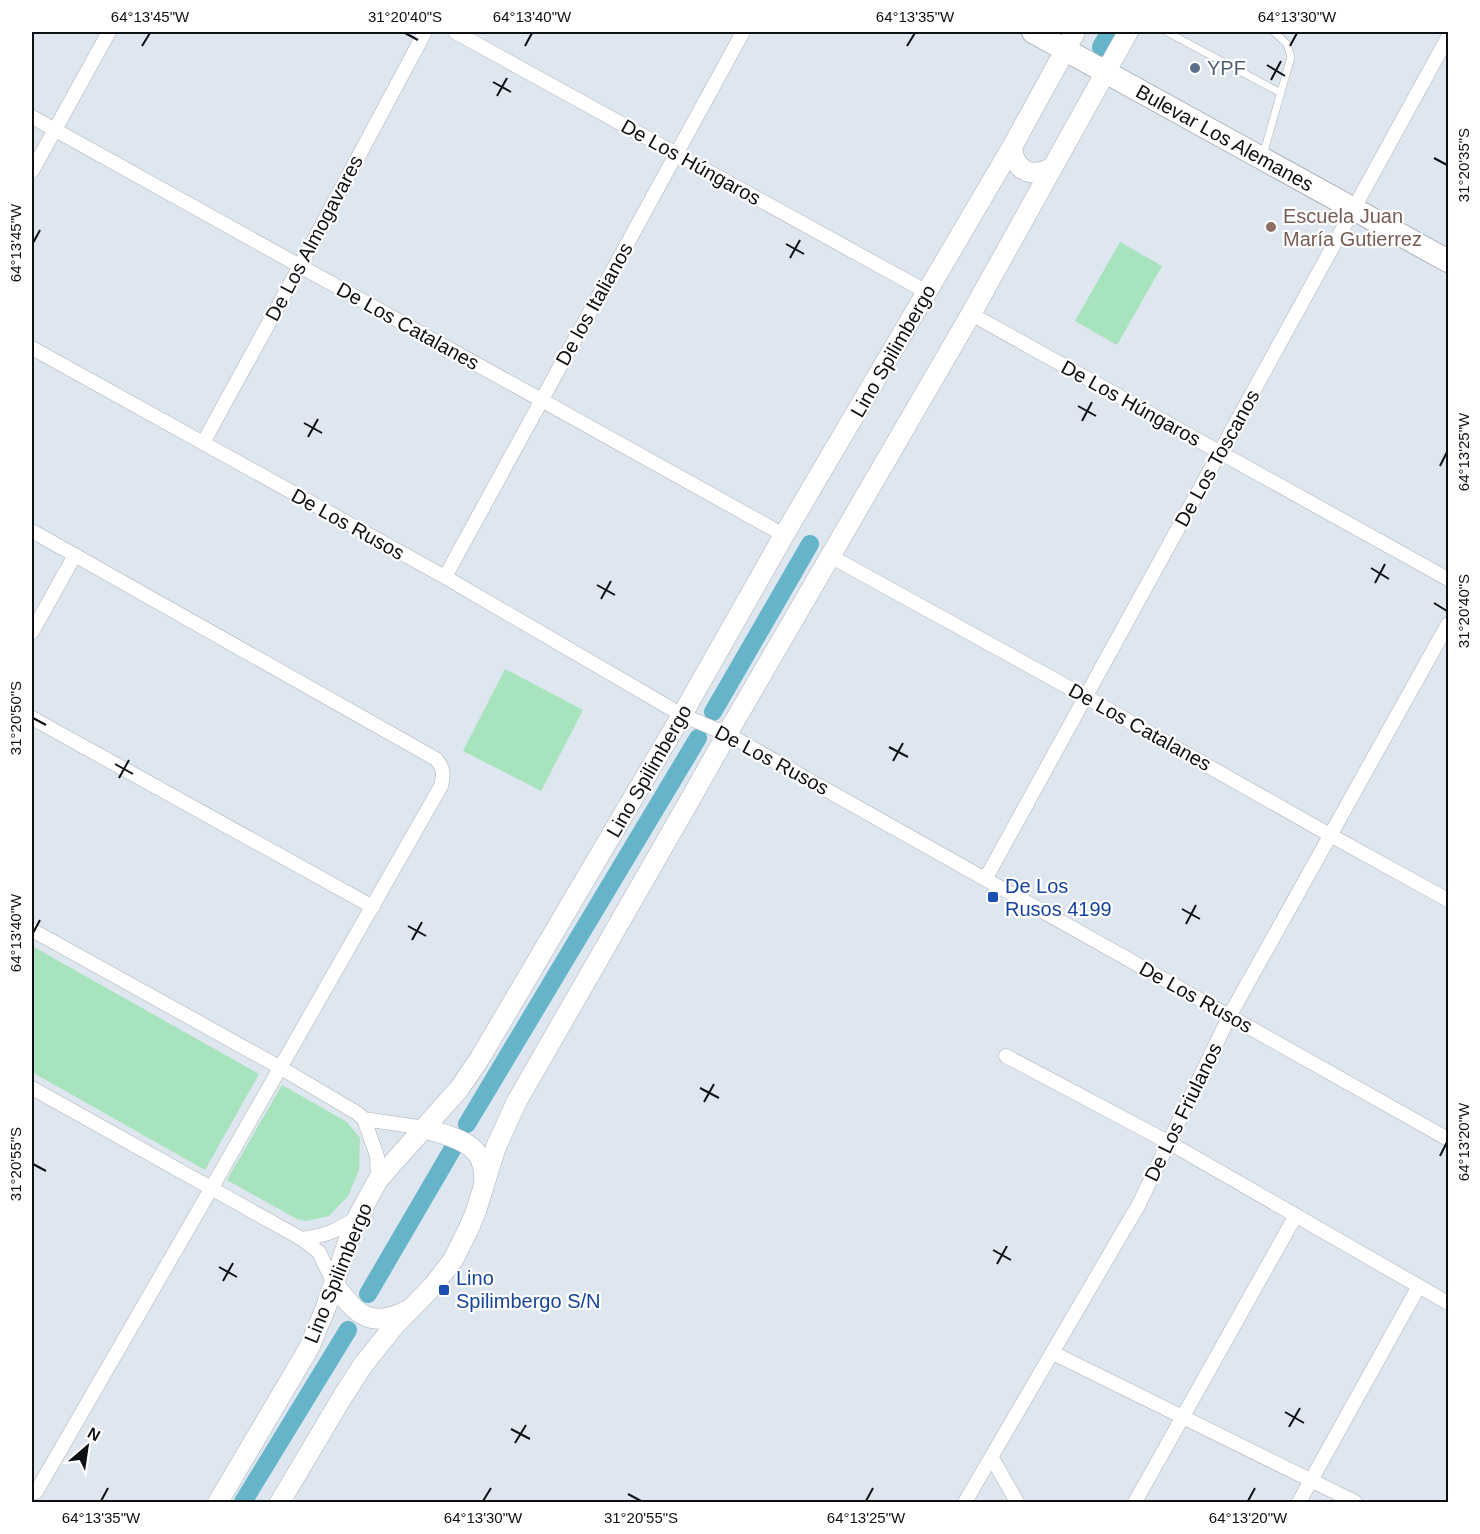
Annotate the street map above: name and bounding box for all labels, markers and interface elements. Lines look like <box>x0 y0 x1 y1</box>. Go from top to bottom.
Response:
text: 64°13'45"W <box>111 8 190 25</box>
text: 31°20'40"S <box>368 8 442 25</box>
text: 64°13'40"W <box>493 8 572 25</box>
text: 64°13'35"W <box>876 8 955 25</box>
text: 64°13'30"W <box>1258 8 1337 25</box>
place label: YPF <box>1207 57 1246 79</box>
marker: YPF <box>1188 61 1202 75</box>
street label: Bulevar Los Alemanes <box>1132 80 1317 196</box>
street label: De Los Húngaros <box>618 115 764 209</box>
text: 31°20'35"S <box>1455 128 1472 202</box>
street label: De Los Almogavares <box>261 151 367 325</box>
text: 64°13'45"W <box>7 203 24 282</box>
place label: Escuela Juan María Gutierrez <box>1283 205 1422 250</box>
marker: Escuela Juan María Gutierrez <box>1264 220 1278 234</box>
street label: De los Italianos <box>551 239 637 369</box>
street label: De Los Catalanes <box>333 278 483 374</box>
street label: Lino Spilimbergo <box>846 281 940 421</box>
street label: De Los Húngaros <box>1058 356 1204 450</box>
street label: De Los Toscanos <box>1170 386 1264 530</box>
text: 64°13'25"W <box>1455 412 1472 491</box>
street label: De Los Rusos <box>288 484 408 564</box>
text: 31°20'40"S <box>1455 574 1472 648</box>
street label: De Los Catalanes <box>1065 679 1215 775</box>
text: 31°20'50"S <box>7 681 24 755</box>
street label: Lino Spilimbergo <box>602 701 696 841</box>
street label: De Los Rusos <box>711 721 833 799</box>
place label: De Los Rusos 4199 <box>1005 875 1112 920</box>
marker: De Los Rusos 4199 <box>986 890 1000 904</box>
text: 64°13'40"W <box>7 893 24 972</box>
street label: De Los Rusos <box>1136 957 1256 1037</box>
street label: De Los Friulanos <box>1140 1039 1226 1185</box>
text: 64°13'20"W <box>1455 1102 1472 1181</box>
text: 31°20'55"S <box>7 1127 24 1201</box>
street label: Lino Spilimbergo <box>300 1200 376 1346</box>
place label: Lino Spilimbergo S/N <box>456 1267 601 1312</box>
marker: Lino Spilimbergo S/N <box>437 1283 451 1297</box>
north arrow <box>57 1417 117 1477</box>
text: N <box>85 1424 103 1445</box>
text: 64°13'35"W <box>62 1509 141 1526</box>
text: 64°13'30"W <box>444 1509 523 1526</box>
text: 31°20'55"S <box>604 1509 678 1526</box>
text: 64°13'25"W <box>827 1509 906 1526</box>
text: 64°13'20"W <box>1209 1509 1288 1526</box>

